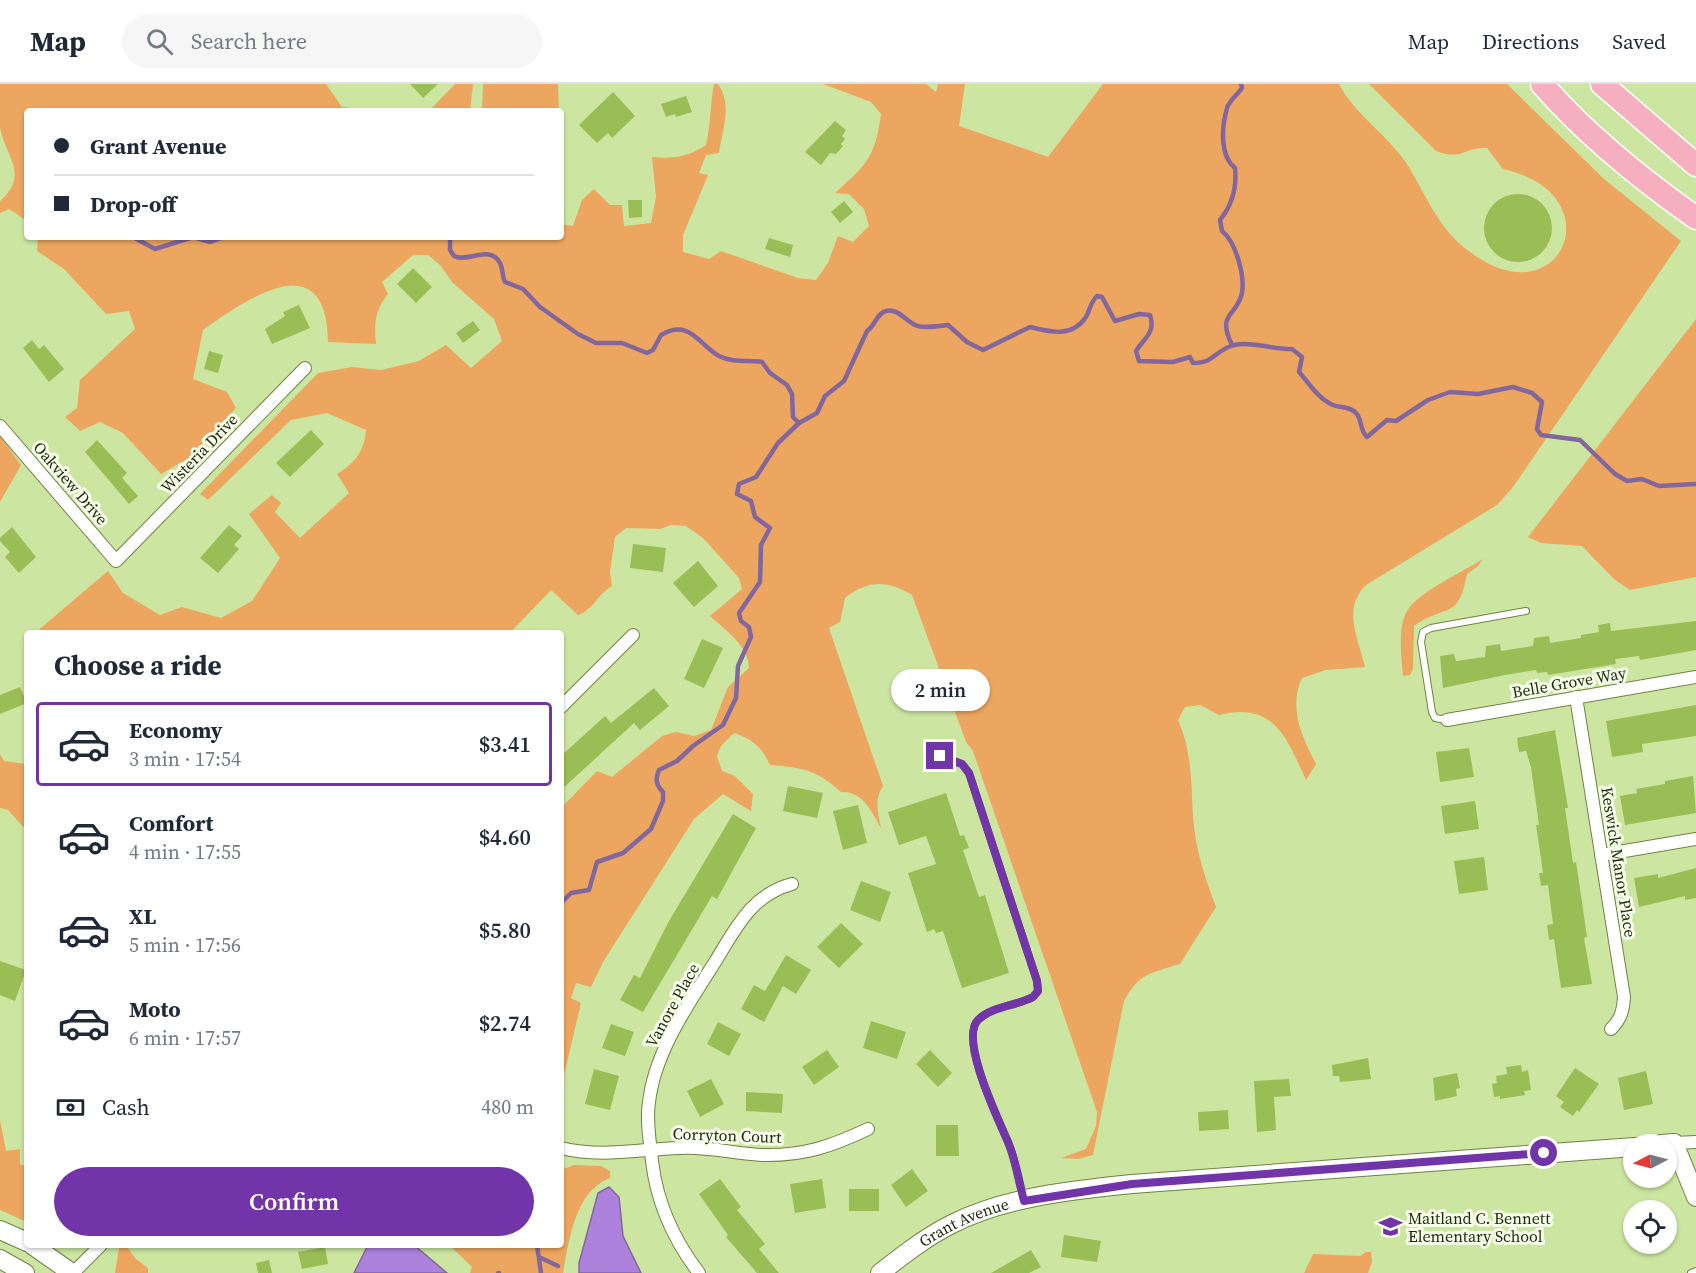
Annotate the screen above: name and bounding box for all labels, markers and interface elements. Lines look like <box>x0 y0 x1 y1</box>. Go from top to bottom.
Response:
search box <box>122 14 542 68</box>
text: Map <box>30 22 86 60</box>
icon: search <box>143 25 176 58</box>
text: Search here <box>191 26 307 56</box>
text: Map <box>1408 27 1449 56</box>
text: Directions <box>1482 27 1579 56</box>
text: Saved <box>1612 27 1666 56</box>
text: Grant Avenue <box>90 131 226 161</box>
text: Drop-off <box>90 189 176 219</box>
street label: Wisteria Drive <box>156 409 242 497</box>
street label: Oakview Drive <box>29 437 113 529</box>
text: Choose a ride <box>54 647 222 684</box>
street label: Belle Grove Way <box>1510 661 1629 703</box>
callout: 2 min <box>890 669 990 711</box>
text: 2 min <box>915 676 966 704</box>
text: Economy <box>129 715 223 745</box>
icon: car <box>57 717 111 771</box>
text: $3.41 <box>479 729 531 759</box>
route end <box>926 742 953 769</box>
text: 3 min · 17:54 <box>129 745 241 773</box>
street label: Keswick Manor Place <box>1596 785 1642 939</box>
text: Comfort <box>129 808 213 838</box>
icon: car <box>57 810 111 864</box>
text: $4.60 <box>479 822 531 852</box>
text: 4 min · 17:55 <box>129 838 241 866</box>
text: XL <box>129 901 156 931</box>
icon: car <box>57 903 111 957</box>
text: $5.80 <box>479 915 531 945</box>
text: 5 min · 17:56 <box>129 931 241 959</box>
street label: Vanore Place <box>640 959 704 1051</box>
text: Moto <box>129 994 181 1024</box>
icon: car <box>57 996 111 1050</box>
text: $2.74 <box>479 1008 531 1038</box>
text: 6 min · 17:57 <box>129 1024 241 1052</box>
icon: cash <box>54 1091 87 1124</box>
text: Cash <box>102 1092 150 1122</box>
text: 480 m <box>481 1093 534 1121</box>
street label: Corryton Court <box>672 1122 782 1148</box>
north arrow <box>1623 1134 1677 1188</box>
map controls <box>1623 1134 1677 1254</box>
route start <box>1530 1139 1557 1166</box>
button: Confirm <box>54 1167 534 1236</box>
street label: Grant Avenue <box>914 1193 1011 1252</box>
button: locate <box>1623 1200 1677 1254</box>
place label: Maitland C. Bennett Elementary School <box>1408 1207 1551 1247</box>
school or university icon: Maitland C. Bennett Elementary School <box>1377 1214 1403 1240</box>

